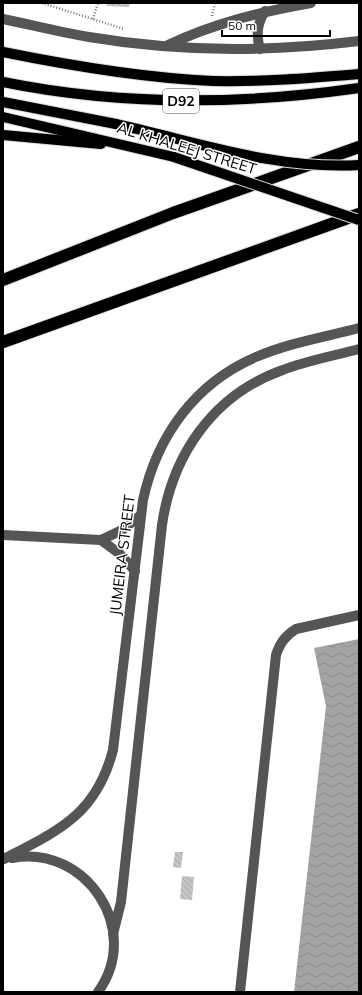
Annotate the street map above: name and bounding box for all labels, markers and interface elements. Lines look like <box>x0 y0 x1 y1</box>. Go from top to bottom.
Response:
scale bar <box>222 12 330 38</box>
text: 50 m <box>228 18 256 33</box>
road number: D92 <box>163 89 199 113</box>
street label: AL KHALEEJ STREET <box>115 118 259 178</box>
street label: JUMEIRA STREET <box>105 493 139 617</box>

